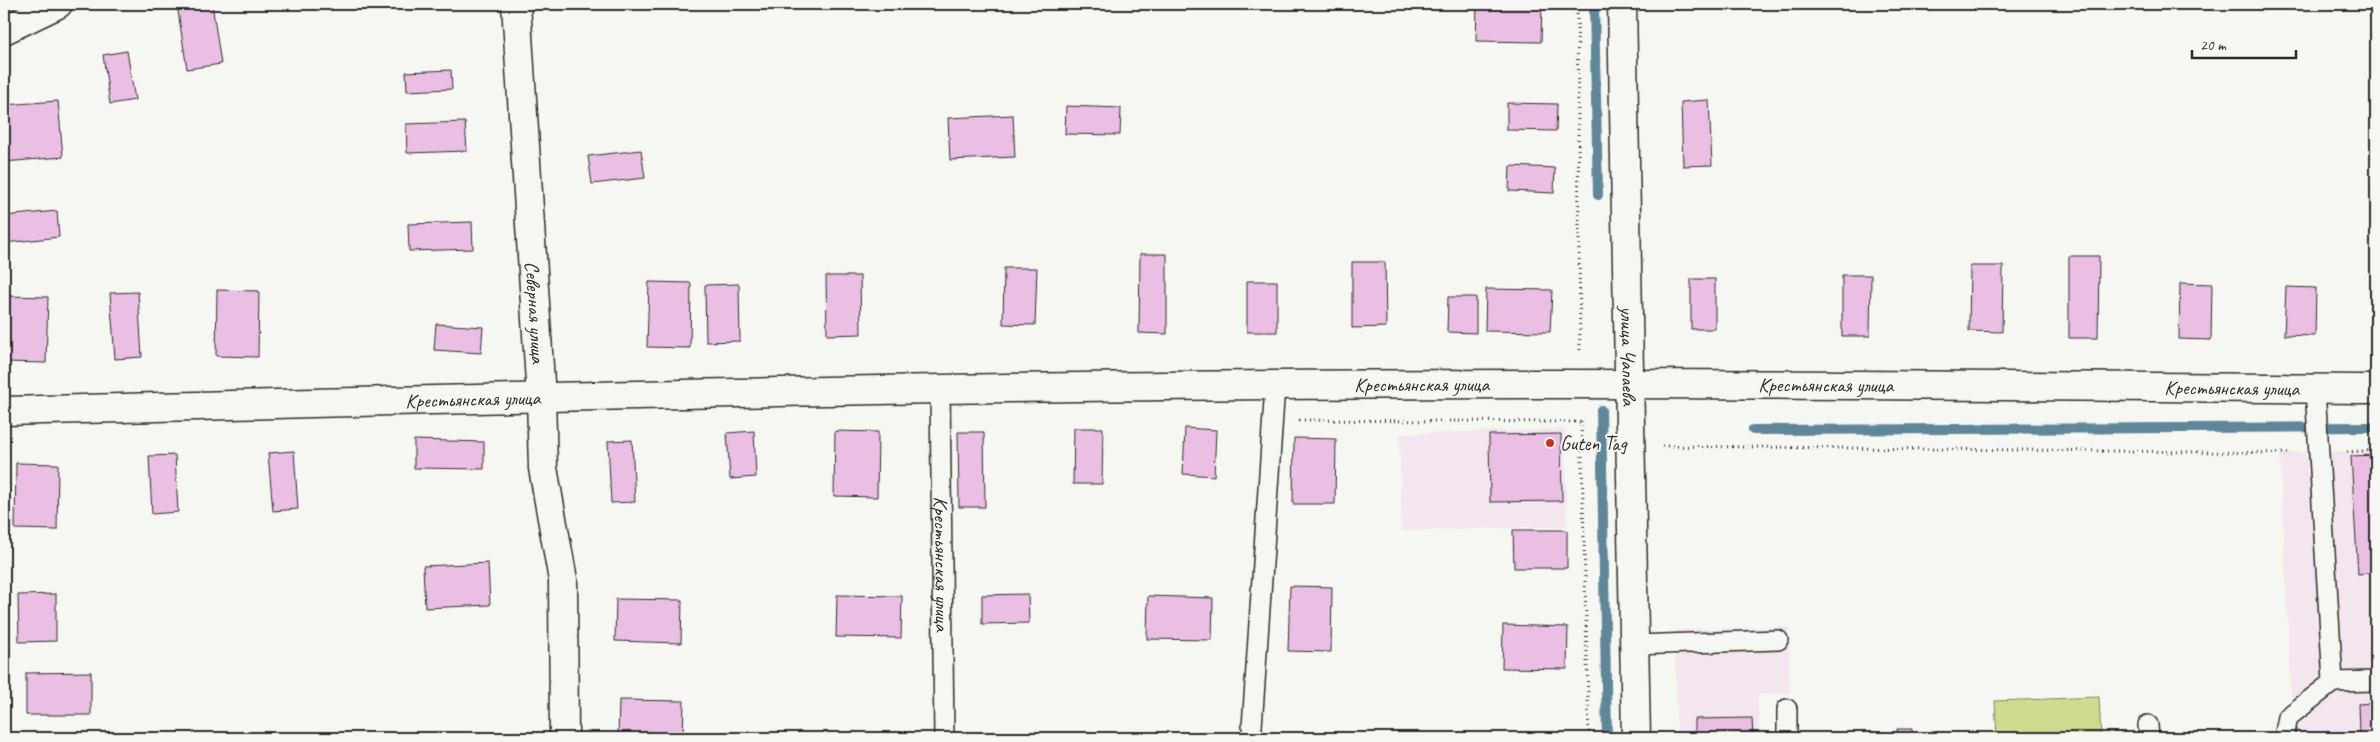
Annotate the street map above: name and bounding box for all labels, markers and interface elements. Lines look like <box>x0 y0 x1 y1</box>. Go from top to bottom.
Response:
scale bar <box>2192 28 2296 60</box>
text: 20 m <box>2200 36 2227 55</box>
street label: Северная улица <box>520 261 551 365</box>
street label: улица Чапаева <box>1615 305 1642 407</box>
street label: Крестьянская улица <box>1354 371 1491 397</box>
street label: Крестьянская улица <box>1758 372 1895 398</box>
street label: Крестьянская улица <box>2164 375 2301 401</box>
street label: Крестьянская улица <box>405 385 542 413</box>
place label: Guten Tag <box>1560 431 1628 456</box>
marker: Guten Tag <box>1544 437 1556 449</box>
street label: Крестьянская улица <box>929 496 955 633</box>

